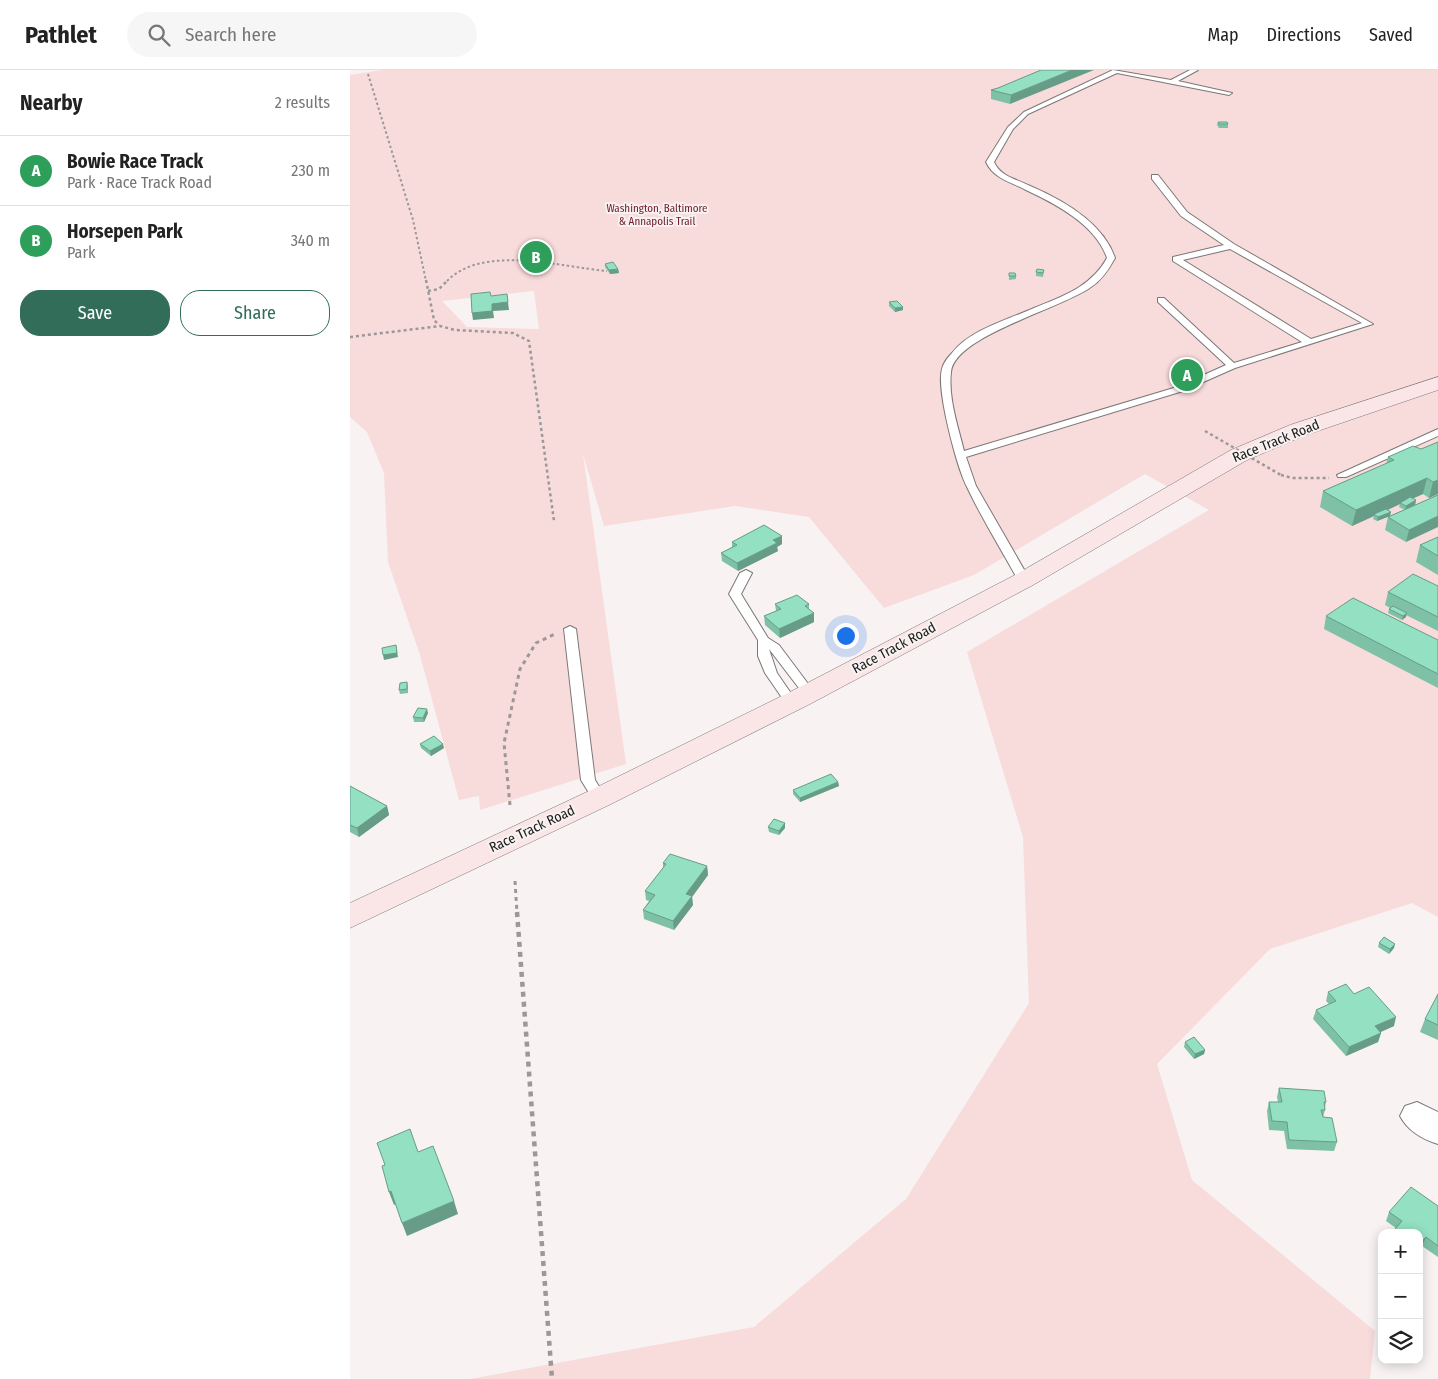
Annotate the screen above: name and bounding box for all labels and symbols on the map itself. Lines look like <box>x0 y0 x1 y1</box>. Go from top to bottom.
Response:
park label: Washington, Baltimore & Annapolis Trail <box>606 202 708 228</box>
pin: B <box>520 238 552 276</box>
pin: A <box>1171 356 1203 394</box>
street label: Race Track Road <box>1230 416 1322 466</box>
street label: Race Track Road <box>849 619 939 677</box>
your location <box>833 623 859 649</box>
street label: Race Track Road <box>486 802 578 856</box>

